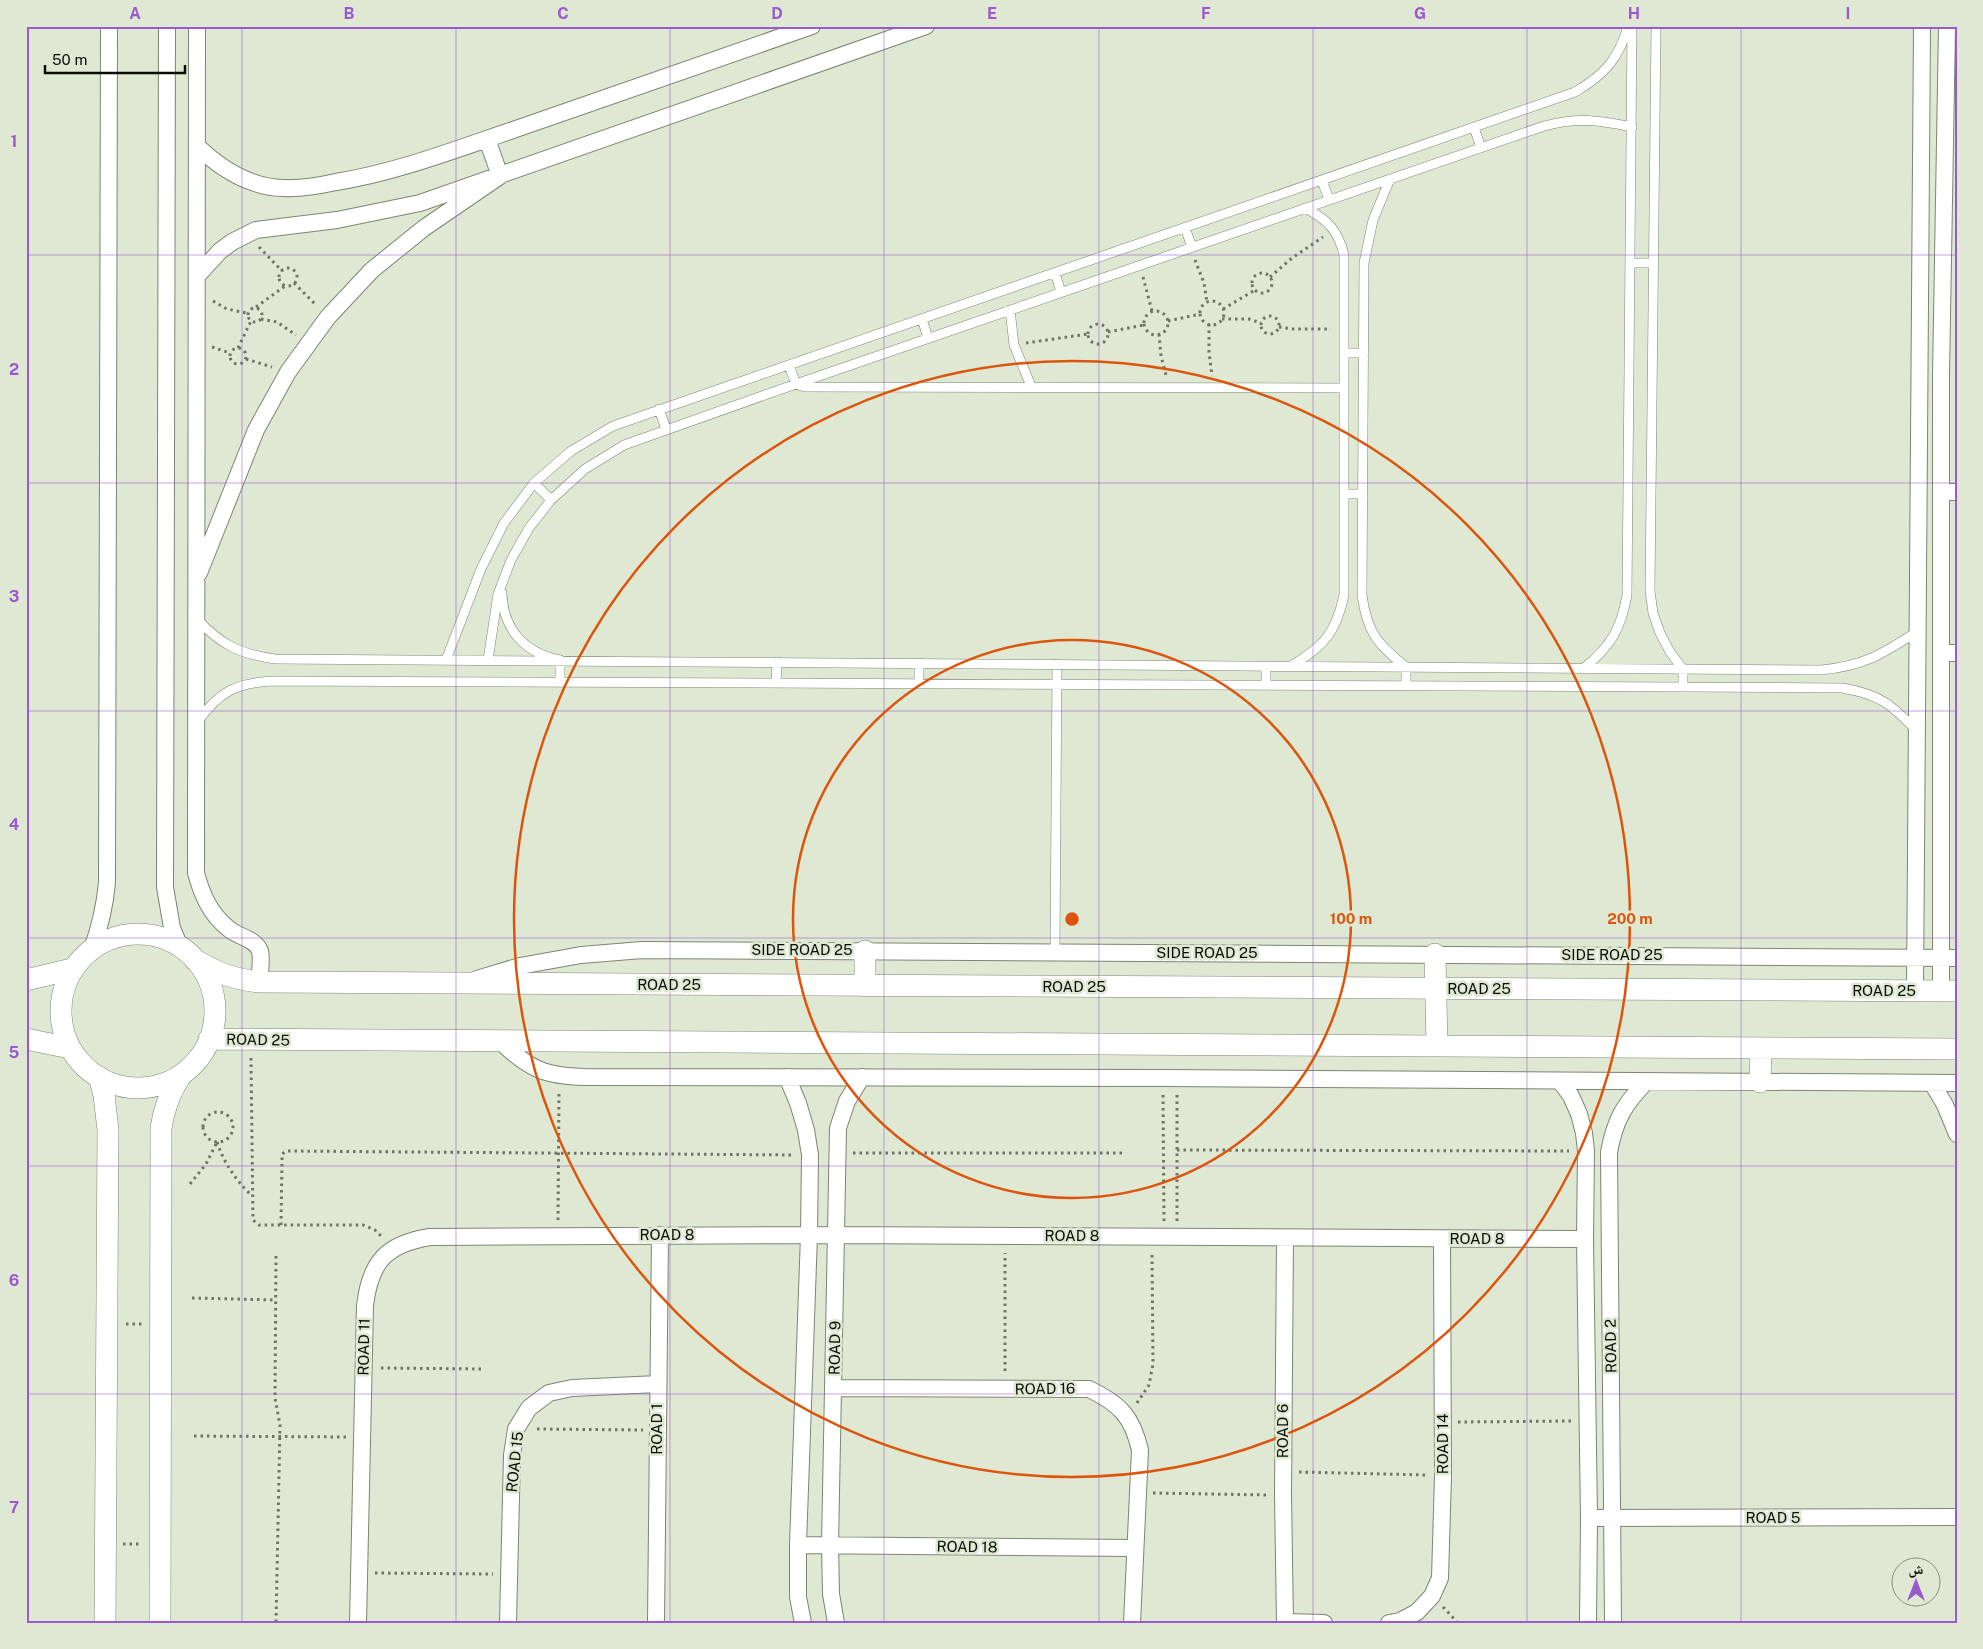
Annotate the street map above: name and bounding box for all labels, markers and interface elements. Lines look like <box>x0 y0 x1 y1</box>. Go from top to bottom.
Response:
text: A <box>129 4 141 23</box>
text: B <box>344 4 355 23</box>
text: C <box>557 4 569 23</box>
text: D <box>771 4 783 23</box>
text: E <box>987 4 997 23</box>
text: F <box>1201 4 1211 23</box>
text: G <box>1414 4 1426 23</box>
text: H <box>1628 4 1640 23</box>
text: I <box>1846 4 1850 23</box>
scale bar <box>45 42 185 74</box>
text: 50 m <box>52 51 87 68</box>
text: 1 <box>11 132 17 151</box>
text: 2 <box>9 360 19 379</box>
text: 3 <box>9 587 19 606</box>
text: 4 <box>9 815 20 834</box>
centre of rings <box>1063 910 1081 928</box>
text: 100 m <box>1330 910 1372 927</box>
text: 200 m <box>1607 910 1653 927</box>
street label: SIDE ROAD 25 <box>751 941 853 958</box>
street label: SIDE ROAD 25 <box>1156 944 1258 961</box>
street label: SIDE ROAD 25 <box>1561 946 1663 963</box>
street label: ROAD 25 <box>637 976 701 993</box>
street label: ROAD 25 <box>1042 978 1106 995</box>
street label: ROAD 25 <box>1447 980 1511 997</box>
street label: ROAD 25 <box>1852 982 1916 999</box>
street label: ROAD 25 <box>226 1030 290 1049</box>
text: 5 <box>9 1043 20 1062</box>
street label: ROAD 8 <box>640 1226 694 1243</box>
street label: ROAD 8 <box>1045 1227 1099 1244</box>
street label: ROAD 8 <box>1450 1230 1504 1247</box>
text: 6 <box>9 1271 19 1290</box>
street label: ROAD 11 <box>355 1318 372 1376</box>
street label: ROAD 2 <box>1602 1319 1619 1373</box>
street label: ROAD 9 <box>826 1321 843 1375</box>
street label: ROAD 16 <box>1015 1379 1075 1398</box>
street label: ROAD 1 <box>648 1403 665 1455</box>
street label: ROAD 6 <box>1274 1404 1291 1458</box>
street label: ROAD 14 <box>1434 1414 1451 1474</box>
street label: ROAD 15 <box>503 1431 526 1493</box>
text: 7 <box>9 1498 19 1517</box>
street label: ROAD 5 <box>1746 1509 1800 1526</box>
street label: ROAD 18 <box>936 1537 998 1556</box>
north arrow <box>1890 1556 1940 1606</box>
text: ش <box>1909 1561 1924 1578</box>

